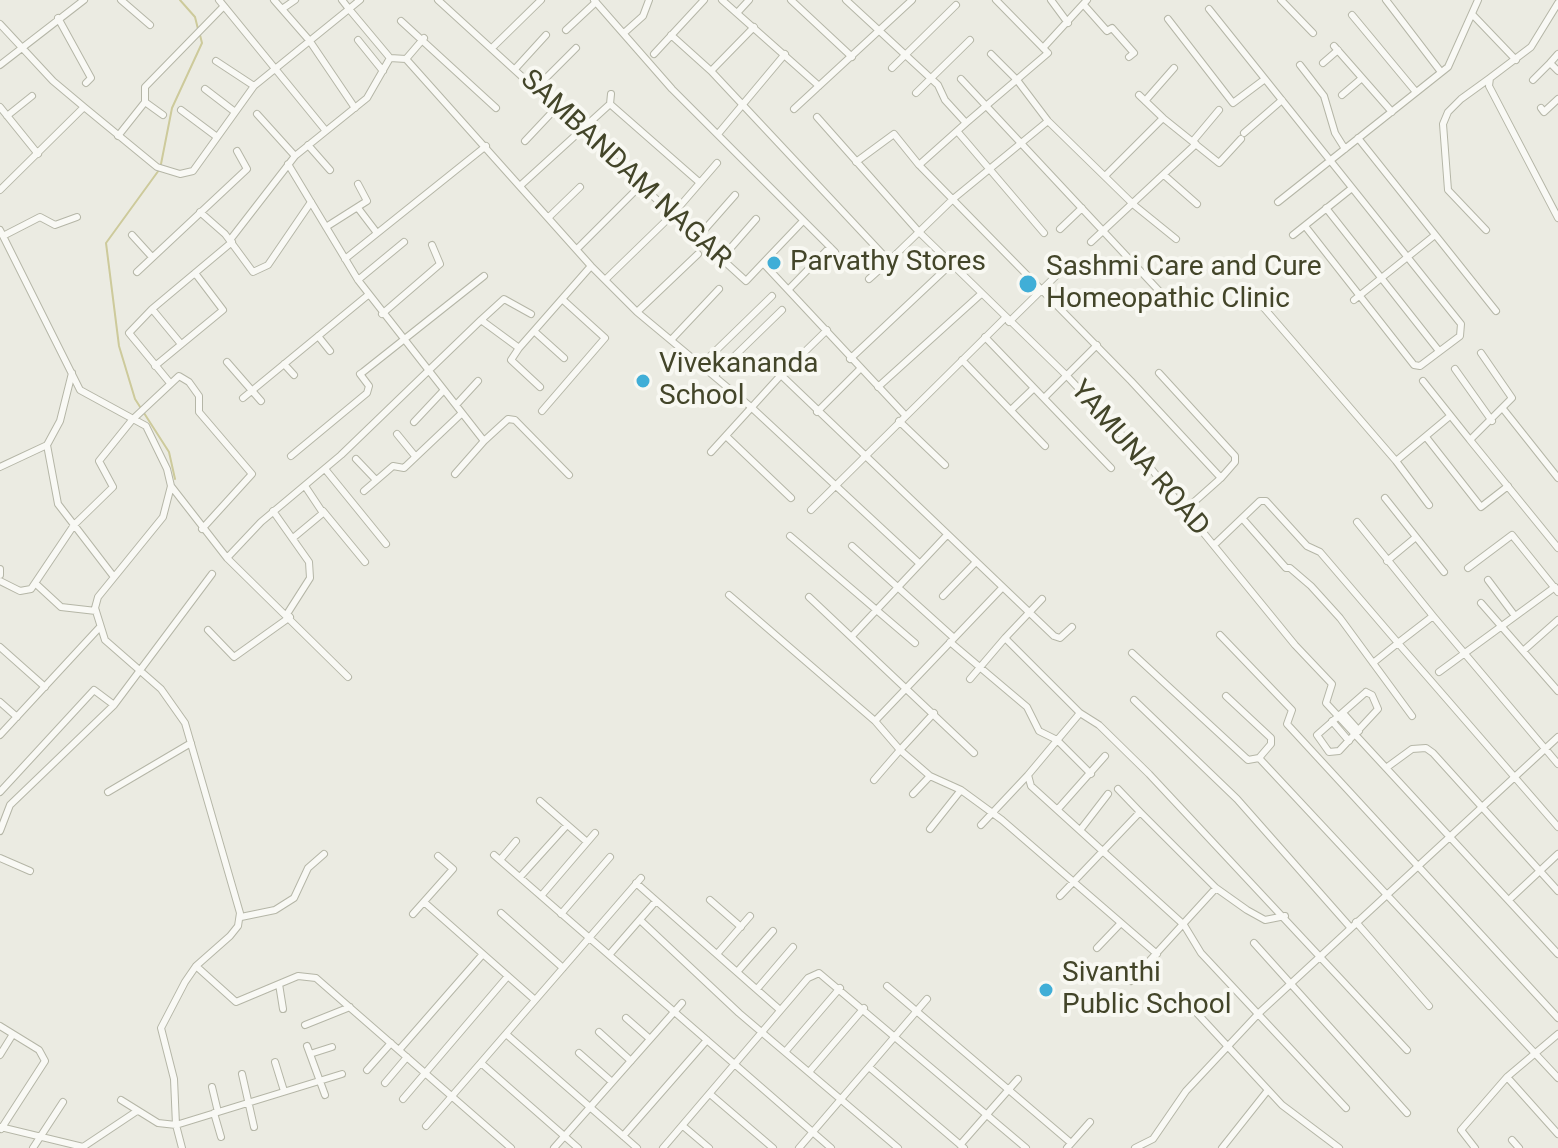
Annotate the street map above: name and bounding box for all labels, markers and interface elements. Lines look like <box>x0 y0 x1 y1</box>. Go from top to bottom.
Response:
street label: SAMBANDAM NAGAR <box>513 64 737 276</box>
place label: Parvathy Stores <box>790 246 986 280</box>
place label: Sashmi Care and Cure Homeopathic Clinic <box>1046 251 1322 317</box>
marker: Parvathy Stores <box>765 254 783 272</box>
marker: Sashmi Care and Cure Homeopathic Clinic <box>1017 273 1039 295</box>
place label: Vivekananda School <box>659 348 818 414</box>
marker: Vivekananda School <box>634 372 652 390</box>
street label: YAMUNA ROAD <box>1062 375 1216 543</box>
place label: Sivanthi Public School <box>1062 957 1231 1023</box>
marker: Sivanthi Public School <box>1037 981 1055 999</box>

